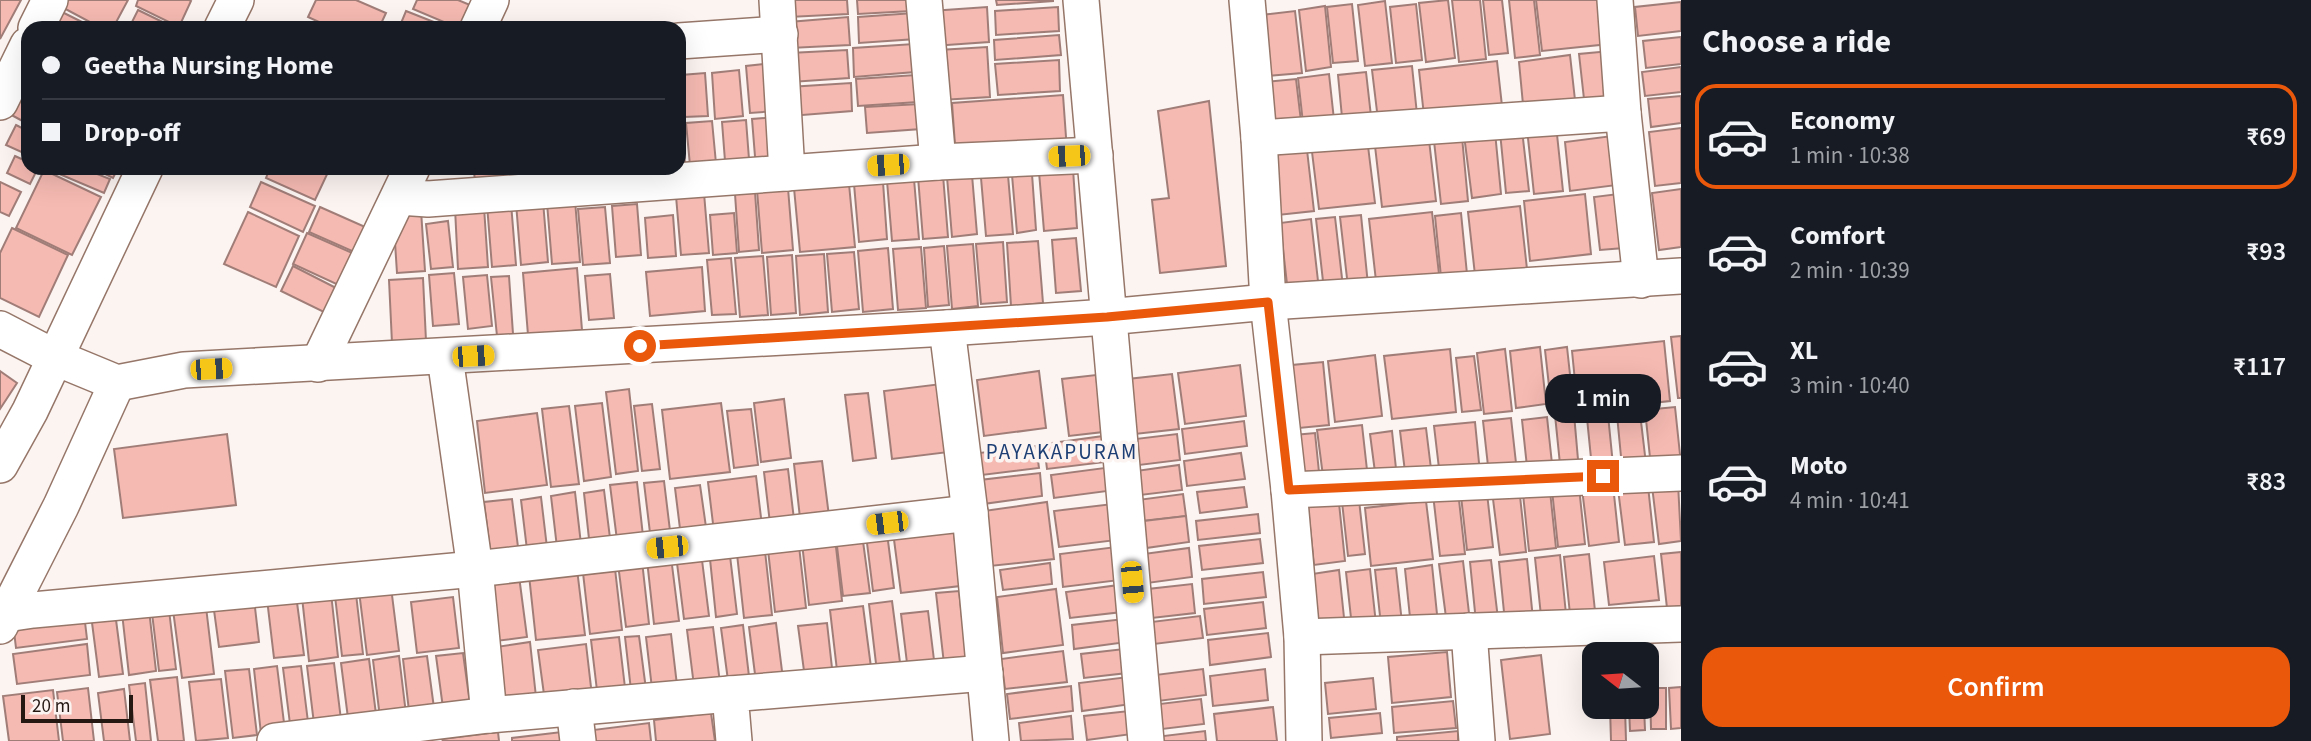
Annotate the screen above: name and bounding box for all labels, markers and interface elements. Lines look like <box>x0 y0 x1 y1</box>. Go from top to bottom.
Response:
text: Choose a ride <box>1702 19 1891 65</box>
text: Geetha Nursing Home <box>84 47 334 84</box>
text: Economy <box>1790 102 1895 139</box>
icon: car <box>1706 105 1769 168</box>
text: Drop-off <box>84 114 180 151</box>
text: ₹69 <box>2246 118 2286 155</box>
text: 1 min · 10:38 <box>1790 139 1910 172</box>
car <box>1048 145 1091 167</box>
car <box>867 153 910 177</box>
text: Comfort <box>1790 217 1885 254</box>
icon: car <box>1706 220 1769 283</box>
text: ₹93 <box>2246 233 2286 270</box>
text: 2 min · 10:39 <box>1790 254 1910 287</box>
route start <box>624 330 656 362</box>
text: XL <box>1790 332 1818 369</box>
icon: car <box>1706 335 1769 398</box>
car <box>452 344 495 368</box>
text: ₹117 <box>2233 348 2286 385</box>
car <box>190 357 233 381</box>
text: 3 min · 10:40 <box>1790 369 1910 402</box>
callout: 1 min <box>1545 374 1661 424</box>
text: 1 min <box>1576 382 1630 415</box>
district label: PAYAKAPURAM <box>986 437 1138 467</box>
text: Moto <box>1790 447 1847 484</box>
icon: car <box>1706 450 1769 513</box>
route end <box>1587 460 1619 492</box>
text: ₹83 <box>2246 463 2286 500</box>
text: 4 min · 10:41 <box>1790 484 1910 517</box>
car <box>865 510 910 536</box>
car <box>646 534 689 560</box>
car <box>1120 560 1145 604</box>
north arrow <box>1582 642 1659 719</box>
map controls <box>1582 642 1659 719</box>
button: Confirm <box>1702 647 2290 727</box>
scale bar <box>21 692 133 724</box>
text: 20 m <box>32 693 70 720</box>

